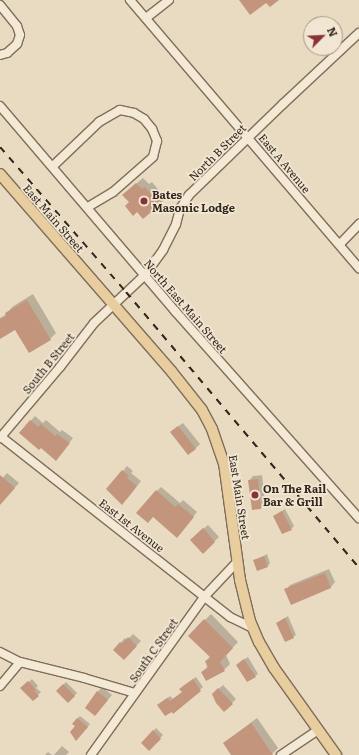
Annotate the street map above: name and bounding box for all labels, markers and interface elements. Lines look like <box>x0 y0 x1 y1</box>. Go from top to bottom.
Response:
north arrow <box>303 16 343 56</box>
text: N <box>324 24 342 39</box>
street label: North B Street <box>186 121 248 183</box>
street label: East A Avenue <box>256 131 314 195</box>
street label: East Main Street <box>21 181 87 255</box>
place label: Bates Masonic Lodge <box>152 188 235 214</box>
marker: Bates Masonic Lodge <box>139 196 149 206</box>
street label: North East Main Street <box>142 256 230 356</box>
street label: South B Street <box>19 330 77 396</box>
street label: East Main Street <box>227 454 253 540</box>
place label: On The Rail Bar & Grill <box>263 482 326 508</box>
marker: On The Rail Bar & Grill <box>250 490 260 500</box>
street label: East 1st Avenue <box>97 496 167 554</box>
street label: South C Street <box>126 616 180 684</box>

